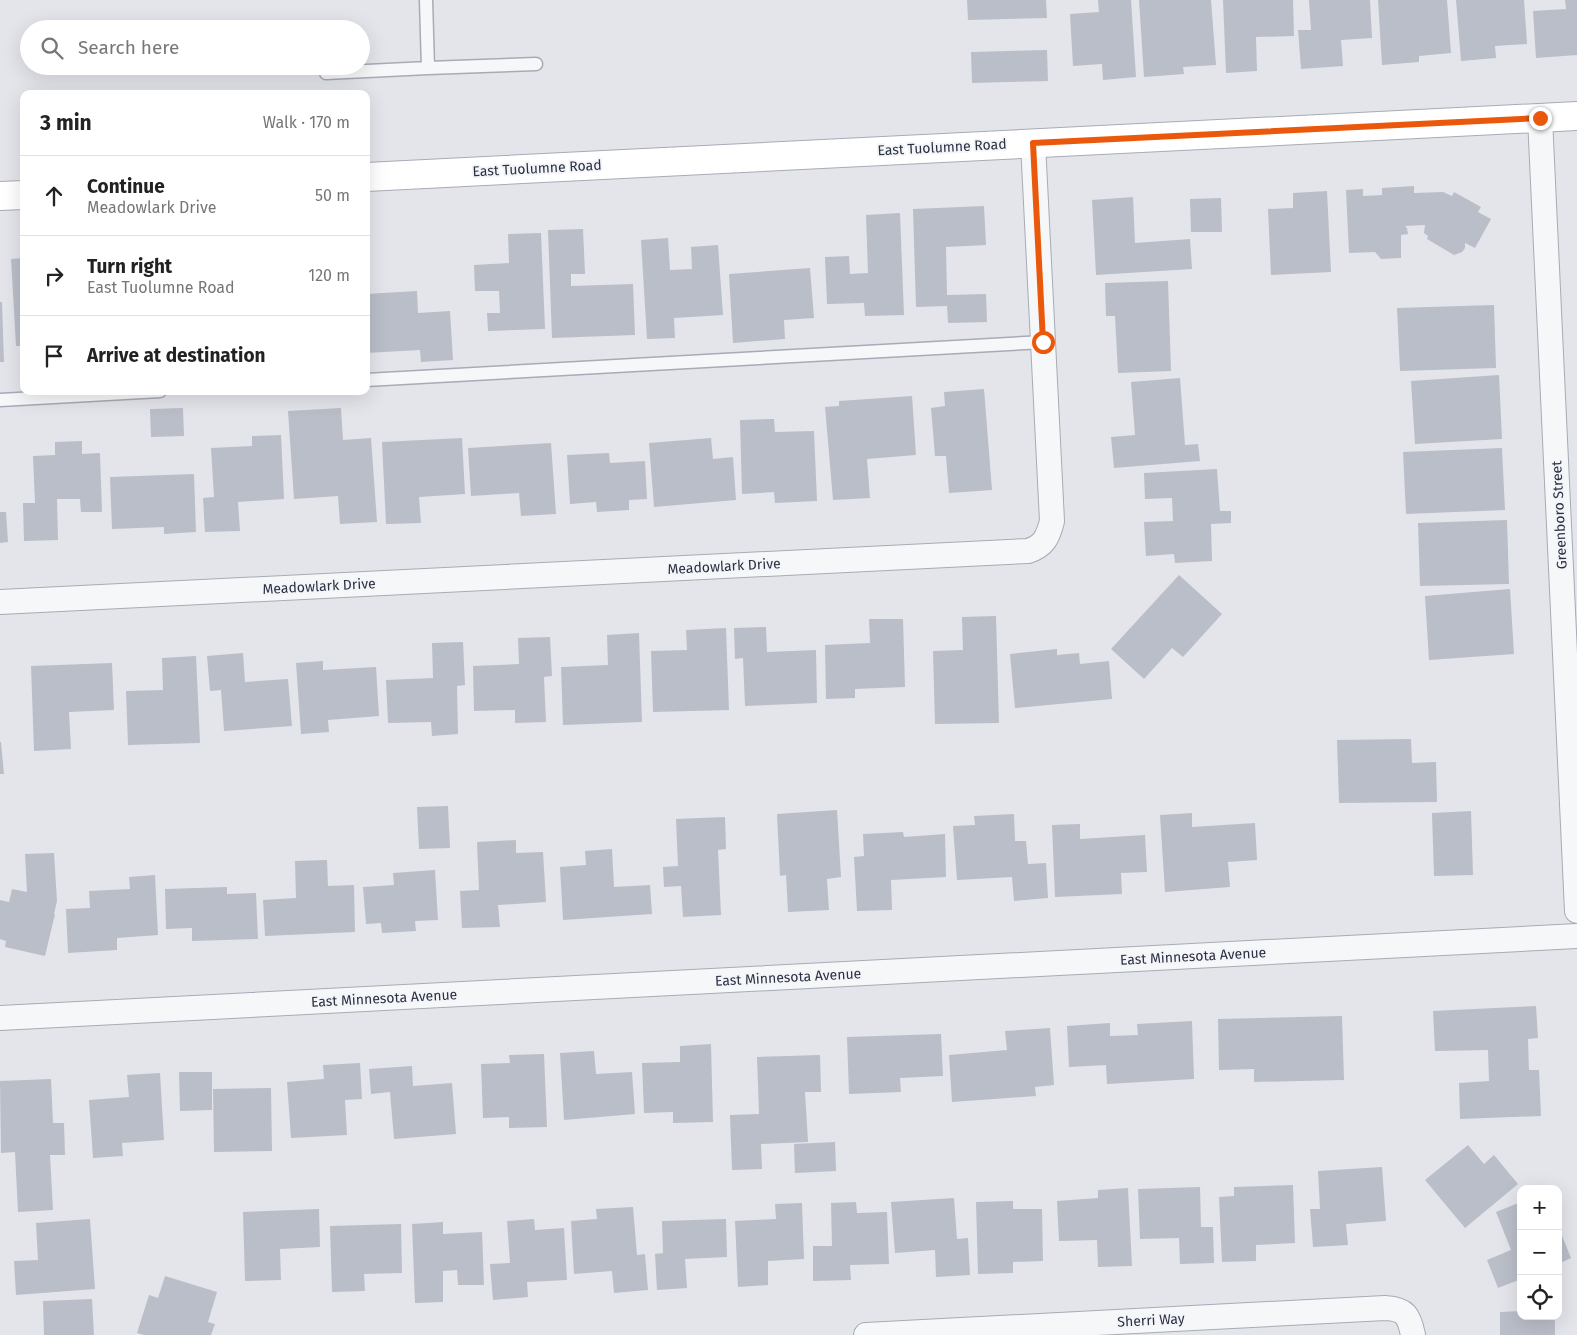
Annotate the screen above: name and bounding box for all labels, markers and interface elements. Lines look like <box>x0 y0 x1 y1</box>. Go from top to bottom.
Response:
search box <box>20 20 370 75</box>
icon: search <box>38 34 66 62</box>
text: Search here <box>78 36 179 59</box>
route end <box>1529 107 1552 130</box>
text: 3 min <box>40 110 92 136</box>
text: Walk · 170 m <box>263 113 350 132</box>
street label: East Tuolumne Road <box>877 136 1007 159</box>
street label: East Tuolumne Road <box>472 157 602 180</box>
text: Continue <box>87 175 165 198</box>
icon: ahead <box>40 182 68 210</box>
text: 50 m <box>315 186 350 205</box>
text: Meadowlark Drive <box>87 198 217 217</box>
text: Turn right <box>87 255 172 278</box>
icon: right <box>40 262 68 290</box>
text: 120 m <box>308 266 350 285</box>
text: East Tuolumne Road <box>87 278 235 297</box>
route start <box>1032 331 1055 354</box>
icon: arrive <box>40 342 68 370</box>
text: Arrive at destination <box>87 344 266 367</box>
street label: Greenboro Street <box>1548 459 1571 570</box>
street label: Meadowlark Drive <box>667 555 781 578</box>
street label: Meadowlark Drive <box>262 575 376 598</box>
street label: East Minnesota Avenue <box>1119 944 1267 969</box>
street label: East Minnesota Avenue <box>714 965 862 990</box>
street label: East Minnesota Avenue <box>310 986 458 1011</box>
map controls <box>1517 1185 1562 1320</box>
button: + <box>1517 1185 1562 1230</box>
button: − <box>1517 1230 1562 1275</box>
button: locate <box>1517 1275 1562 1320</box>
street label: Sherri Way <box>1117 1310 1185 1331</box>

